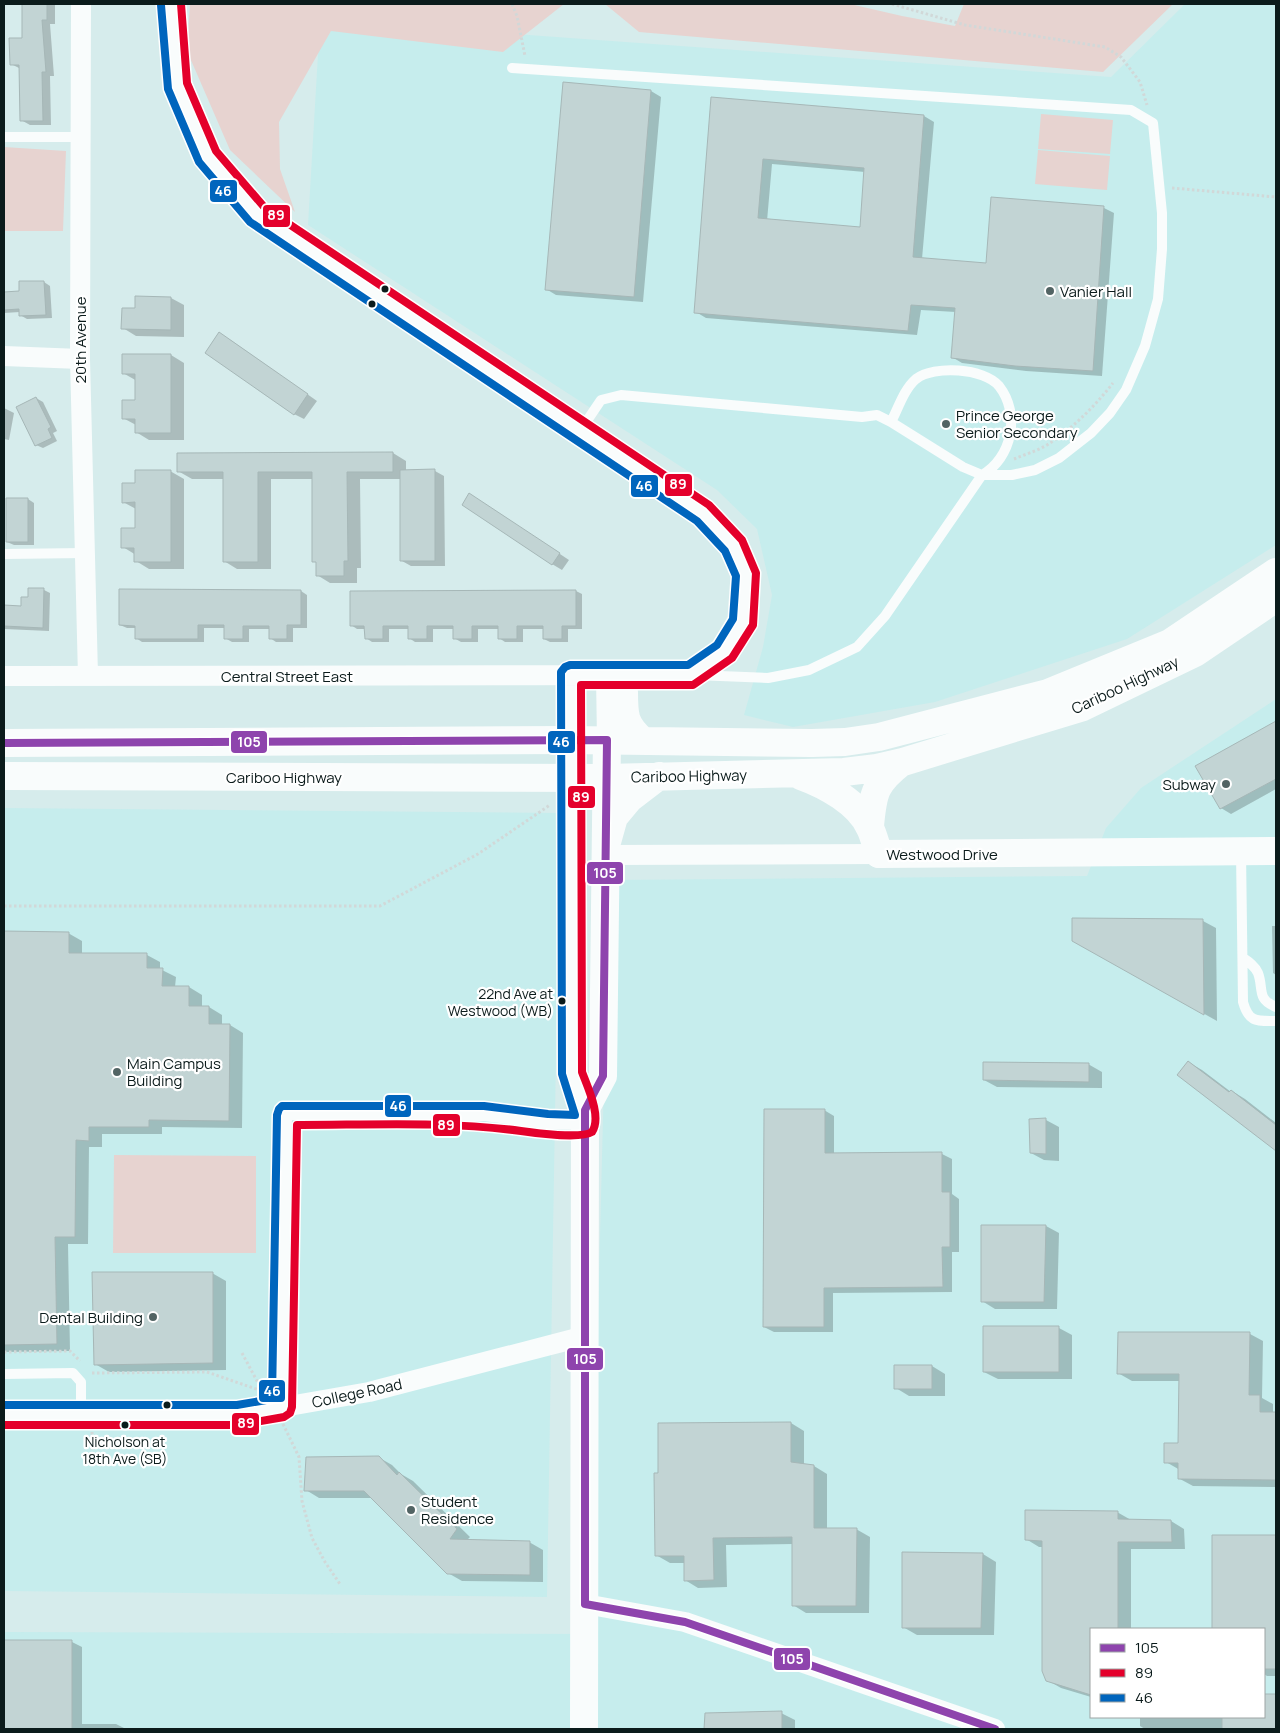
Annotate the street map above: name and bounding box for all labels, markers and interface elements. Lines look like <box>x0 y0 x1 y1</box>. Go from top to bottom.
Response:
line badge: 46 <box>209 179 238 203</box>
text: 46 <box>214 181 232 200</box>
line badge: 89 <box>262 204 291 228</box>
text: 89 <box>267 205 285 224</box>
place label: Vanier Hall <box>1060 281 1132 302</box>
unlabelled marker <box>380 284 390 294</box>
marker: Vanier Hall <box>1044 285 1056 297</box>
street label: 20th Avenue <box>70 296 91 383</box>
unlabelled marker <box>367 299 377 309</box>
place label: Prince George Senior Secondary <box>956 405 1078 443</box>
marker: Prince George Senior Secondary <box>940 418 952 430</box>
line badge: 89 <box>664 473 693 497</box>
line badge: 46 <box>630 474 659 498</box>
text: 89 <box>669 474 687 493</box>
text: 46 <box>635 476 653 495</box>
street label: Cariboo Highway <box>1068 651 1182 719</box>
street label: Central Street East <box>221 666 353 687</box>
line badge: 105 <box>230 730 268 754</box>
line badge: 46 <box>547 730 576 754</box>
text: 105 <box>237 732 261 751</box>
text: 46 <box>552 732 570 751</box>
street label: Cariboo Highway <box>631 764 747 788</box>
street label: Cariboo Highway <box>226 767 342 788</box>
place label: Subway <box>1162 774 1216 795</box>
marker: Subway <box>1220 778 1232 790</box>
line badge: 89 <box>567 785 596 809</box>
text: 89 <box>572 787 590 806</box>
street label: Westwood Drive <box>886 844 998 865</box>
line badge: 105 <box>586 861 624 885</box>
text: 105 <box>593 863 617 882</box>
place label: 22nd Ave at Westwood (WB) <box>448 984 553 1020</box>
marker: 22nd Ave at Westwood (WB) <box>557 996 567 1006</box>
place label: Main Campus Building <box>127 1053 221 1091</box>
marker: Main Campus Building <box>111 1066 123 1078</box>
line badge: 46 <box>384 1094 412 1118</box>
text: 46 <box>389 1096 407 1115</box>
line badge: 89 <box>432 1113 461 1137</box>
text: 89 <box>437 1115 455 1134</box>
place label: Dental Building <box>39 1307 143 1328</box>
marker: Dental Building <box>147 1311 159 1323</box>
line badge: 105 <box>566 1347 604 1371</box>
text: 105 <box>573 1349 597 1368</box>
street label: College Road <box>310 1373 404 1413</box>
line badge: 46 <box>258 1379 286 1403</box>
text: 46 <box>263 1381 281 1400</box>
unlabelled marker <box>162 1400 172 1410</box>
line badge: 89 <box>231 1412 260 1436</box>
text: 89 <box>237 1413 255 1432</box>
marker: Nicholson at 18th Ave (SB) <box>120 1420 130 1430</box>
place label: Nicholson at 18th Ave (SB) <box>82 1432 168 1468</box>
place label: Student Residence <box>421 1491 494 1529</box>
marker: Student Residence <box>405 1504 417 1516</box>
legend <box>1090 1628 1265 1718</box>
text: 105 <box>1135 1637 1159 1658</box>
line badge: 105 <box>773 1647 811 1671</box>
text: 105 <box>780 1649 804 1668</box>
text: 89 <box>1135 1662 1153 1683</box>
text: 46 <box>1135 1687 1153 1708</box>

